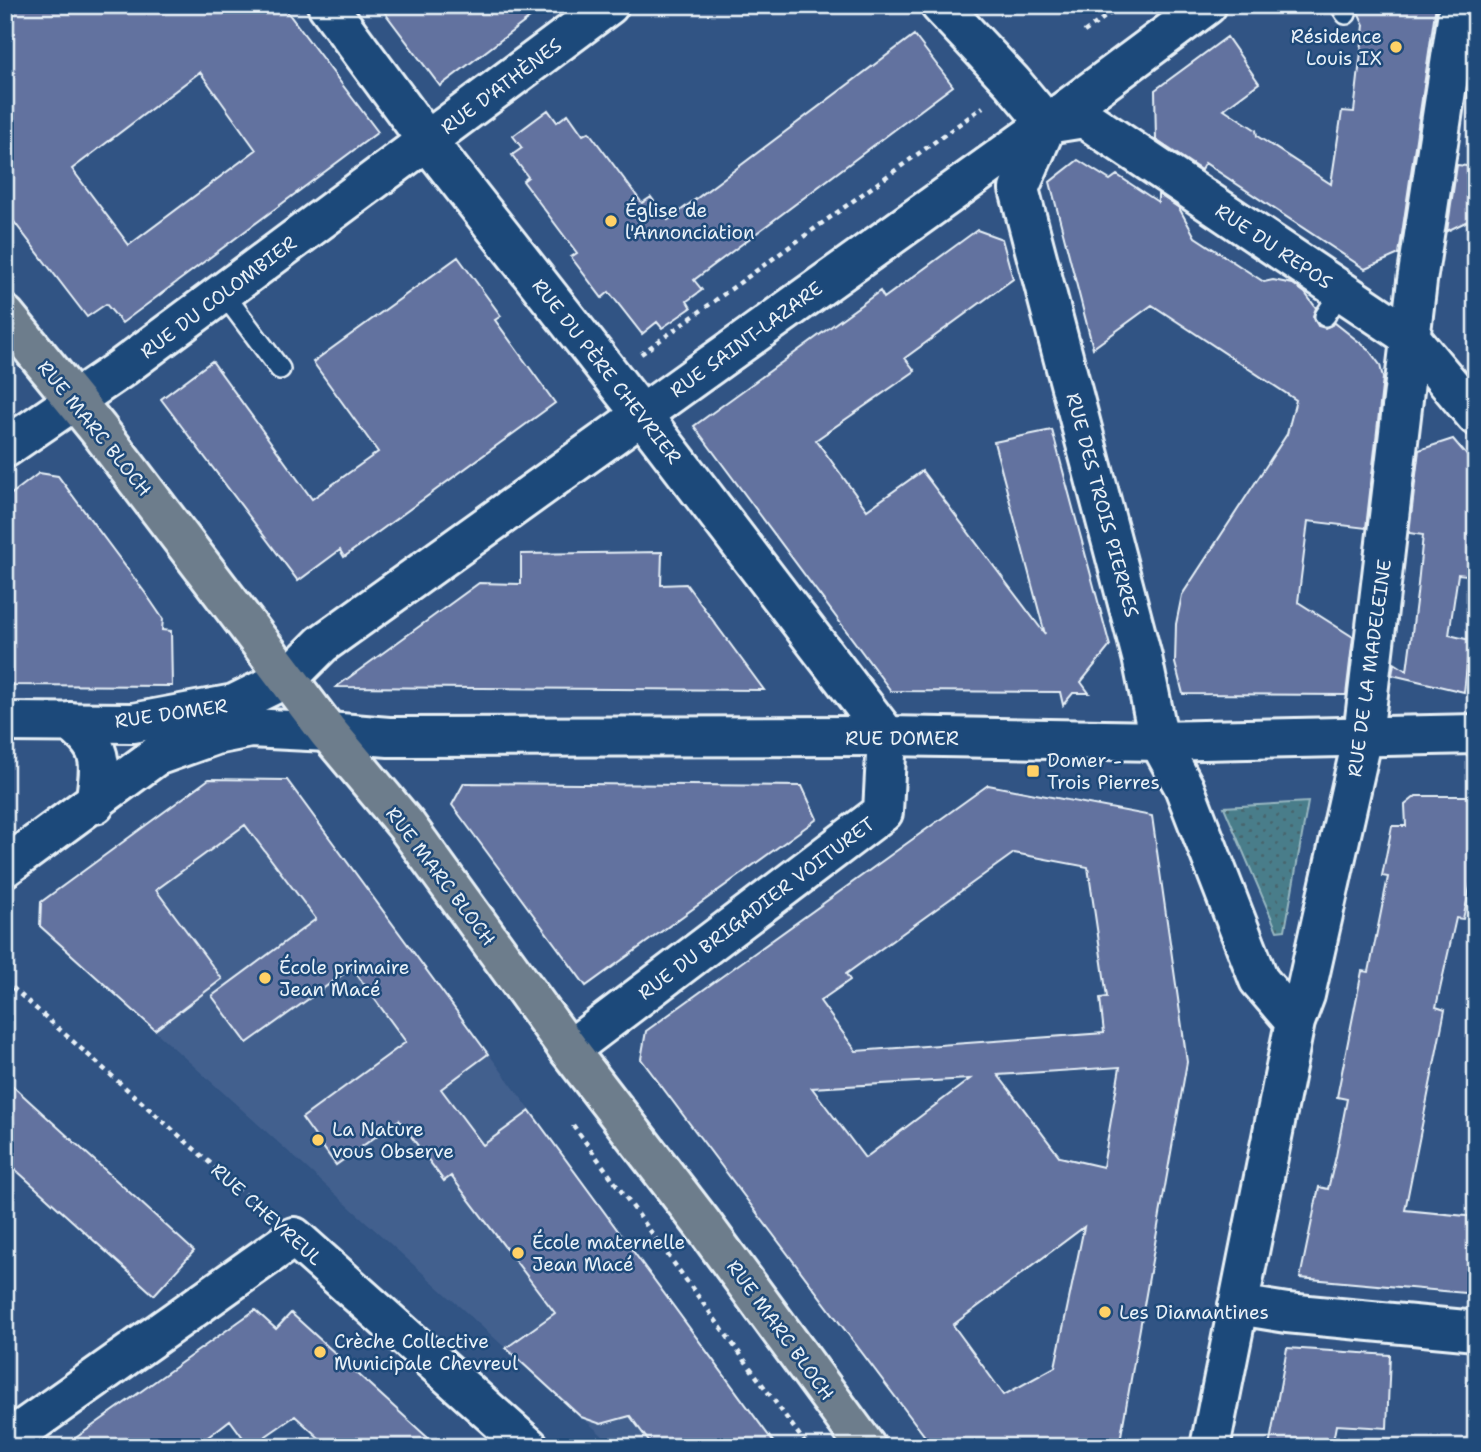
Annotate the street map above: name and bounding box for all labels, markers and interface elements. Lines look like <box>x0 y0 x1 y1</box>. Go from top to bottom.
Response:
place label: Résidence Louis IX <box>1291 24 1382 71</box>
street label: RUE D'ATHÈNES <box>435 32 567 140</box>
marker: Résidence Louis IX <box>1388 39 1404 55</box>
place label: Église de l'Annonciation <box>625 197 755 245</box>
street label: RUE DU REPOS <box>1210 198 1337 295</box>
marker: Église de l'Annonciation <box>603 213 619 229</box>
street label: RUE DU COLOMBIER <box>135 230 301 364</box>
street label: RUE DU PÈRE CHEVRIER <box>526 273 688 469</box>
street label: RUE SAINT-LAZARE <box>665 276 828 403</box>
street label: RUE MARC BLOCH <box>32 355 157 501</box>
street label: RUE DES TROIS PIERRES <box>1061 390 1145 620</box>
street label: RUE DE LA MADELEINE <box>1342 557 1397 779</box>
street label: RUE DOMER <box>113 693 229 734</box>
street label: RUE DOMER <box>845 726 959 751</box>
place label: Domer - Trois Pierres <box>1047 748 1160 795</box>
marker: Domer - Trois Pierres <box>1025 763 1041 779</box>
street label: RUE MARC BLOCH <box>380 802 501 951</box>
street label: RUE DU BRIGADIER VOITURET <box>633 811 880 1006</box>
place label: École primaire Jean Macé <box>279 954 410 1002</box>
marker: École primaire Jean Macé <box>257 970 273 986</box>
place label: La Nature vous Observe <box>332 1117 454 1164</box>
marker: La Nature vous Observe <box>310 1132 326 1148</box>
street label: RUE CHEVREUL <box>206 1158 328 1271</box>
place label: École maternelle Jean Macé <box>532 1229 685 1277</box>
marker: École maternelle Jean Macé <box>510 1245 526 1261</box>
street label: RUE MARC BLOCH <box>721 1255 840 1405</box>
place label: Les Diamantines <box>1119 1300 1269 1325</box>
marker: Les Diamantines <box>1097 1304 1113 1320</box>
place label: Crèche Collective Municipale Chevreul <box>334 1329 518 1376</box>
marker: Crèche Collective Municipale Chevreul <box>312 1344 328 1360</box>

